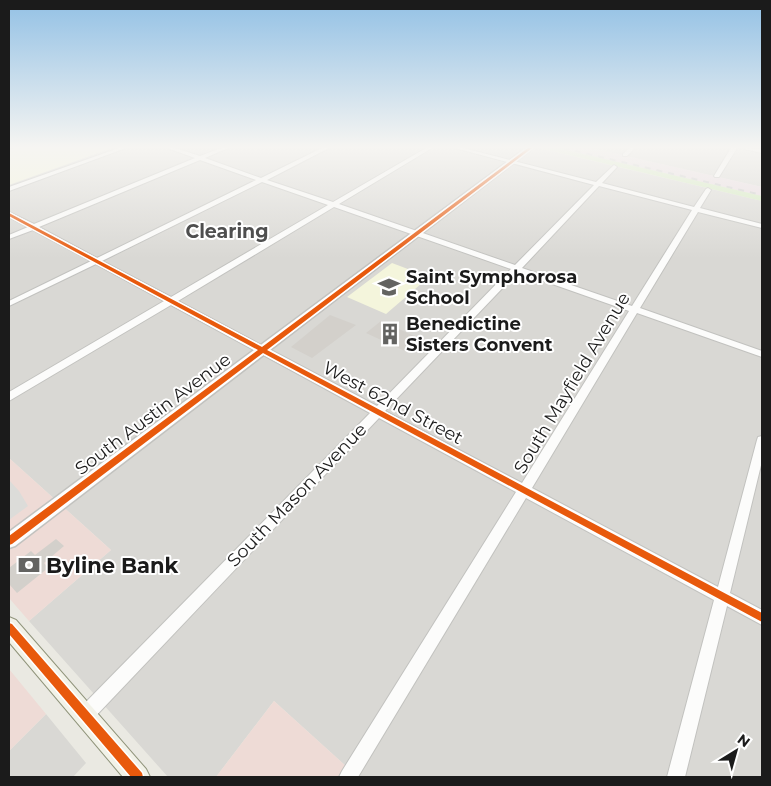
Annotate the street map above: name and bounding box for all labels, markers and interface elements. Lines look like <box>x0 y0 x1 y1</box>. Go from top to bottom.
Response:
district label: Clearing <box>185 220 269 243</box>
place label: Saint Symphorosa School <box>406 266 577 309</box>
school or university icon: Saint Symphorosa School <box>376 274 402 300</box>
street label: South Mayfield Avenue <box>509 288 635 478</box>
place label: Benedictine Sisters Convent <box>406 313 553 356</box>
building icon: Benedictine Sisters Convent <box>377 321 403 347</box>
street label: South Austin Avenue <box>71 348 235 480</box>
street label: West 62nd Street <box>319 357 467 449</box>
street label: South Mason Avenue <box>223 418 371 571</box>
bank icon: Byline Bank <box>16 552 42 578</box>
place label: Byline Bank <box>46 553 179 578</box>
north arrow <box>711 726 761 776</box>
text: N <box>734 730 754 751</box>

